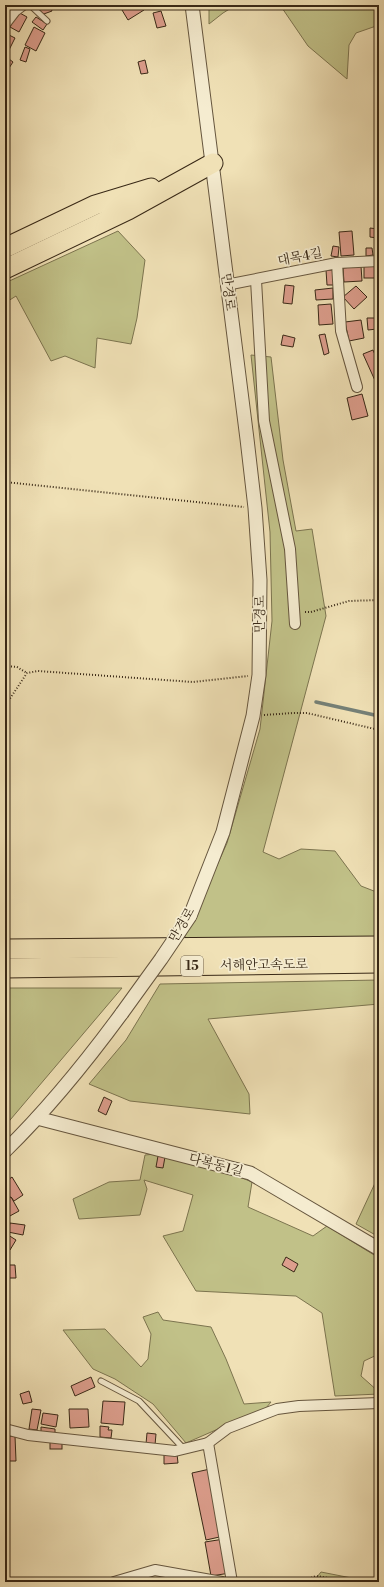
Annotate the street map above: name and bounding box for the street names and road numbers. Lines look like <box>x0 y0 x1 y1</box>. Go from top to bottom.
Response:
street label: 대목4길 <box>276 245 324 269</box>
street label: 만경로 <box>218 272 238 312</box>
street label: 만경로 <box>252 595 268 633</box>
street label: 만경로 <box>166 904 199 945</box>
road number: 15 <box>181 956 203 976</box>
street label: 서해안고속도로 <box>220 956 309 974</box>
street label: 다복동1길 <box>187 1150 245 1180</box>

